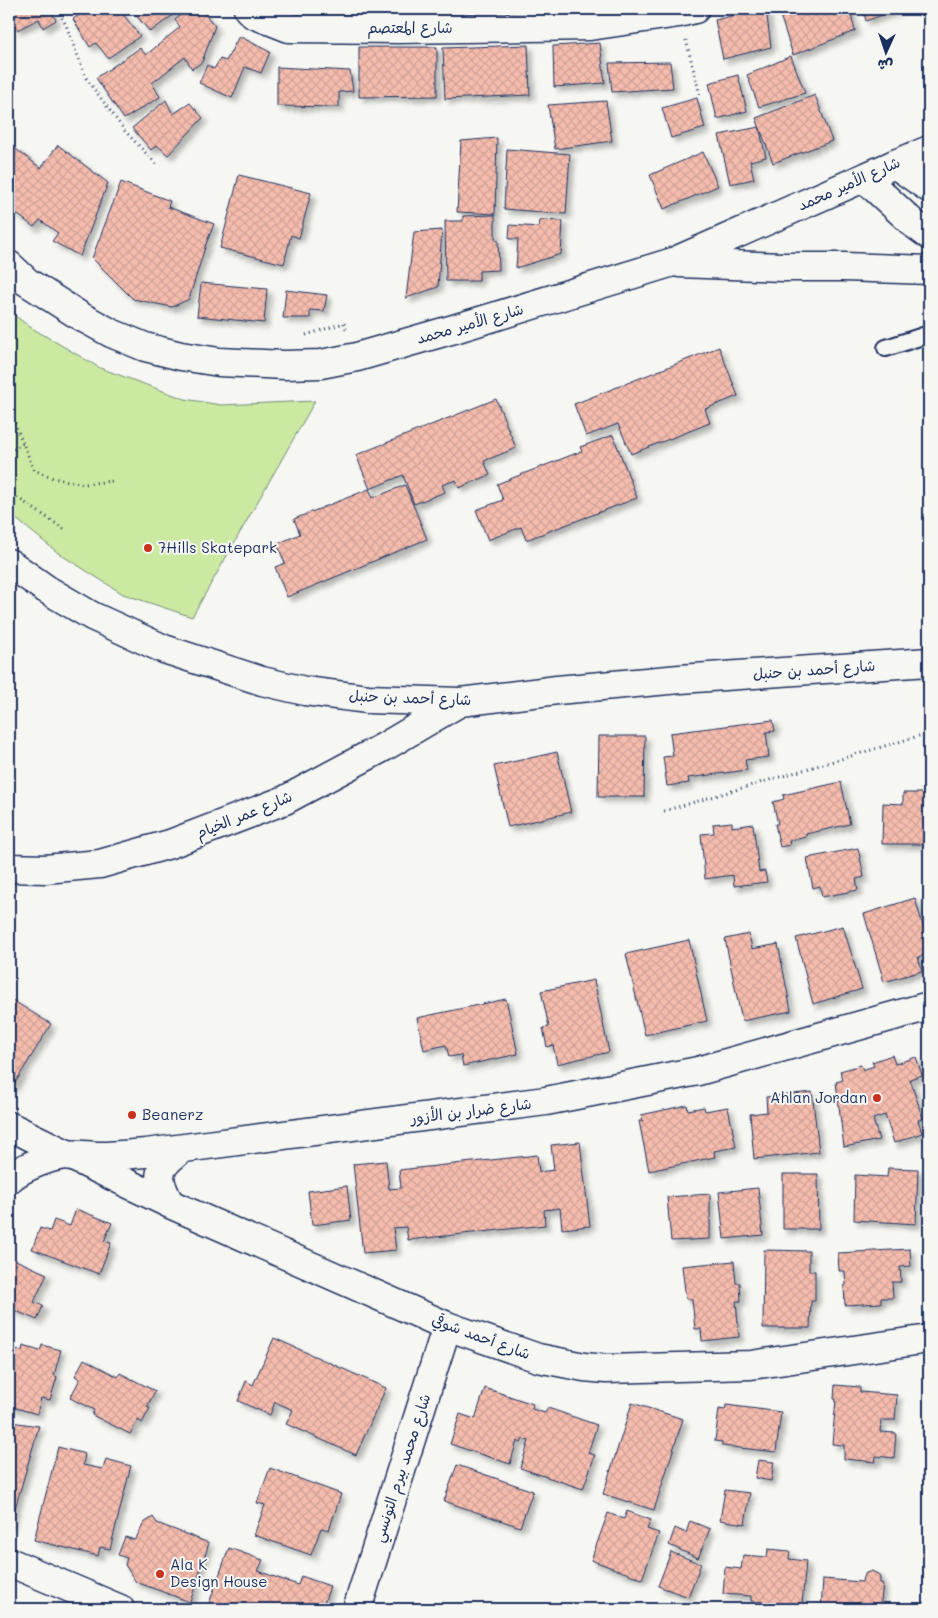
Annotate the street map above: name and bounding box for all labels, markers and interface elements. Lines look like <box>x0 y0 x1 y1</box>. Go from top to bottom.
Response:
street label: شارع المعتصم <box>367 17 453 39</box>
north arrow <box>860 28 910 78</box>
text: ش <box>877 56 893 75</box>
street label: شارع الأمير محمد <box>794 151 904 216</box>
street label: شارع الأمير محمد <box>414 298 526 349</box>
place label: 7Hills Skatepark <box>158 537 277 557</box>
marker: 7Hills Skatepark <box>142 542 154 554</box>
street label: شارع أحمد بن حنبل <box>752 655 876 684</box>
street label: شارع أحمد بن حنبل <box>348 685 472 710</box>
street label: شارع عمر الخيام <box>193 786 296 845</box>
place label: Ahlan Jordan <box>770 1087 867 1107</box>
marker: Ahlan Jordan <box>871 1092 883 1104</box>
street label: شارع ضرار بن الأزور <box>408 1093 533 1128</box>
place label: Beanerz <box>142 1104 203 1124</box>
marker: Beanerz <box>126 1109 138 1121</box>
street label: شارع أحمد شوقي <box>429 1309 533 1364</box>
street label: شارع محمد بيرم التونسي <box>368 1391 438 1546</box>
place label: Ala K Design House <box>170 1554 268 1591</box>
marker: Ala K Design House <box>154 1568 166 1580</box>

